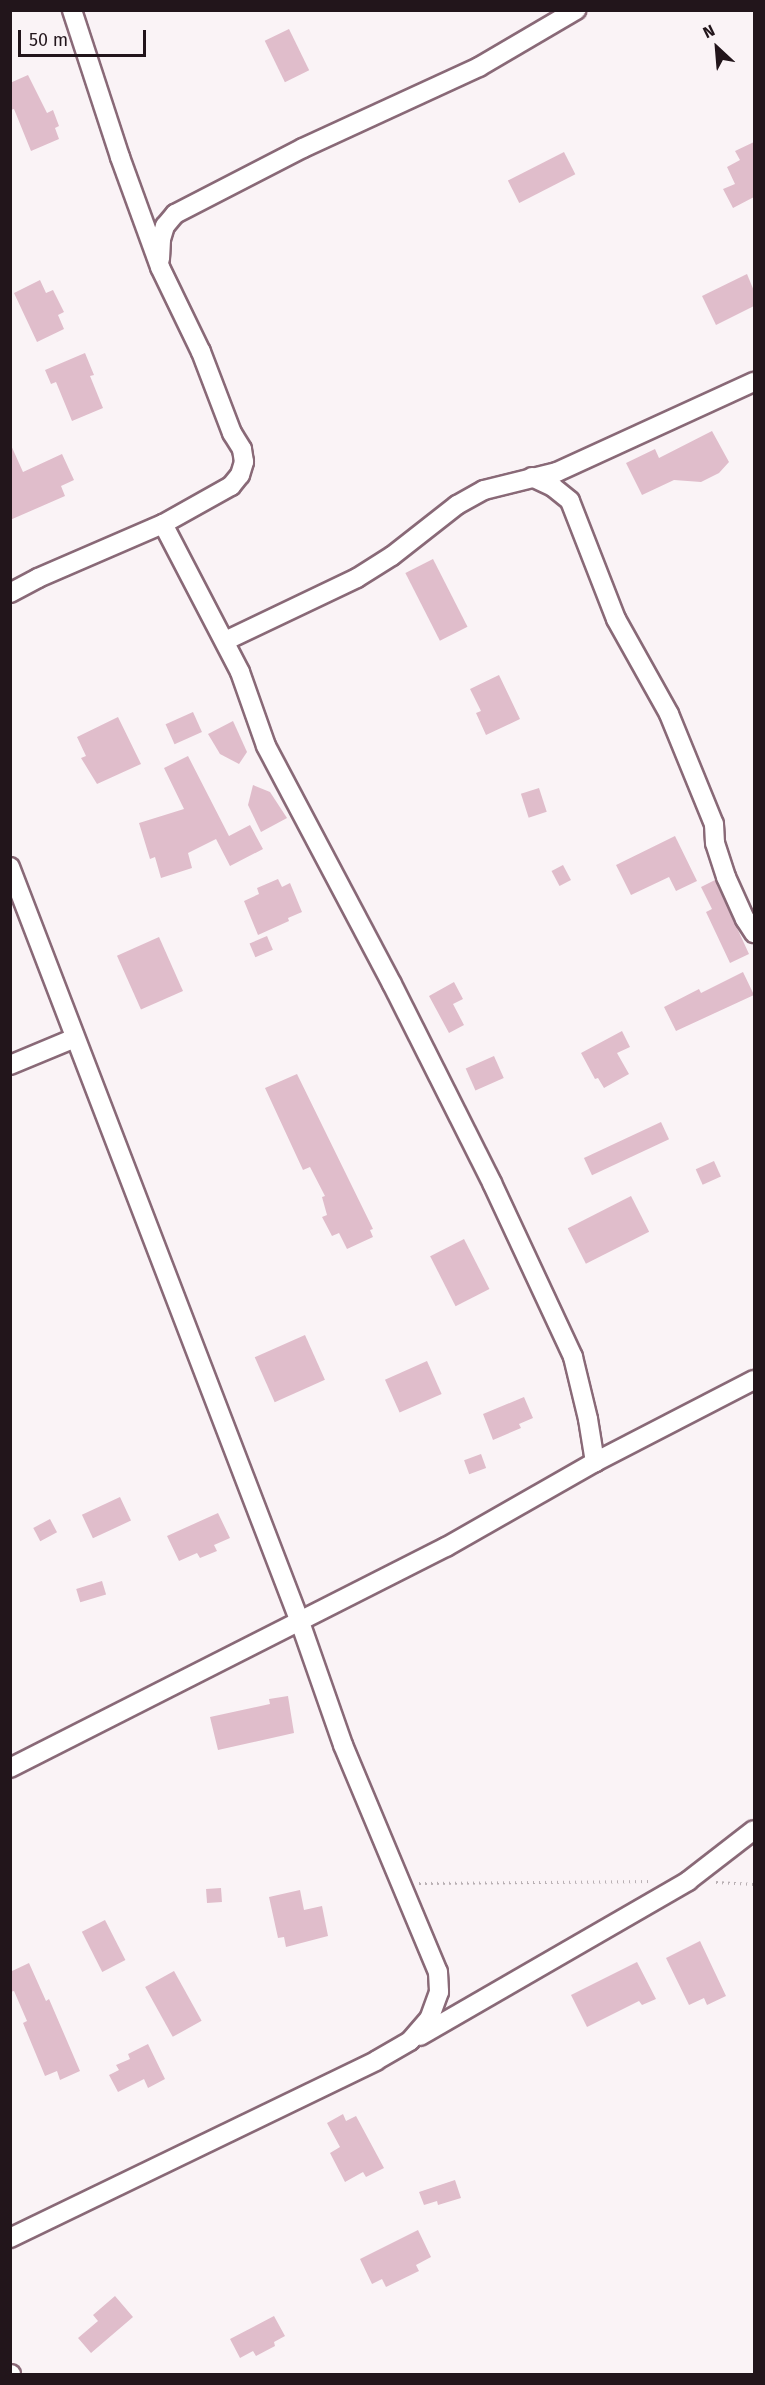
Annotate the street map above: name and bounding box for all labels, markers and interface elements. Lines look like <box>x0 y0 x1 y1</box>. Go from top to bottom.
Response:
scale bar <box>21 18 148 56</box>
north arrow <box>687 18 747 78</box>
text: N <box>700 21 718 42</box>
text: 50 m <box>29 29 68 51</box>

